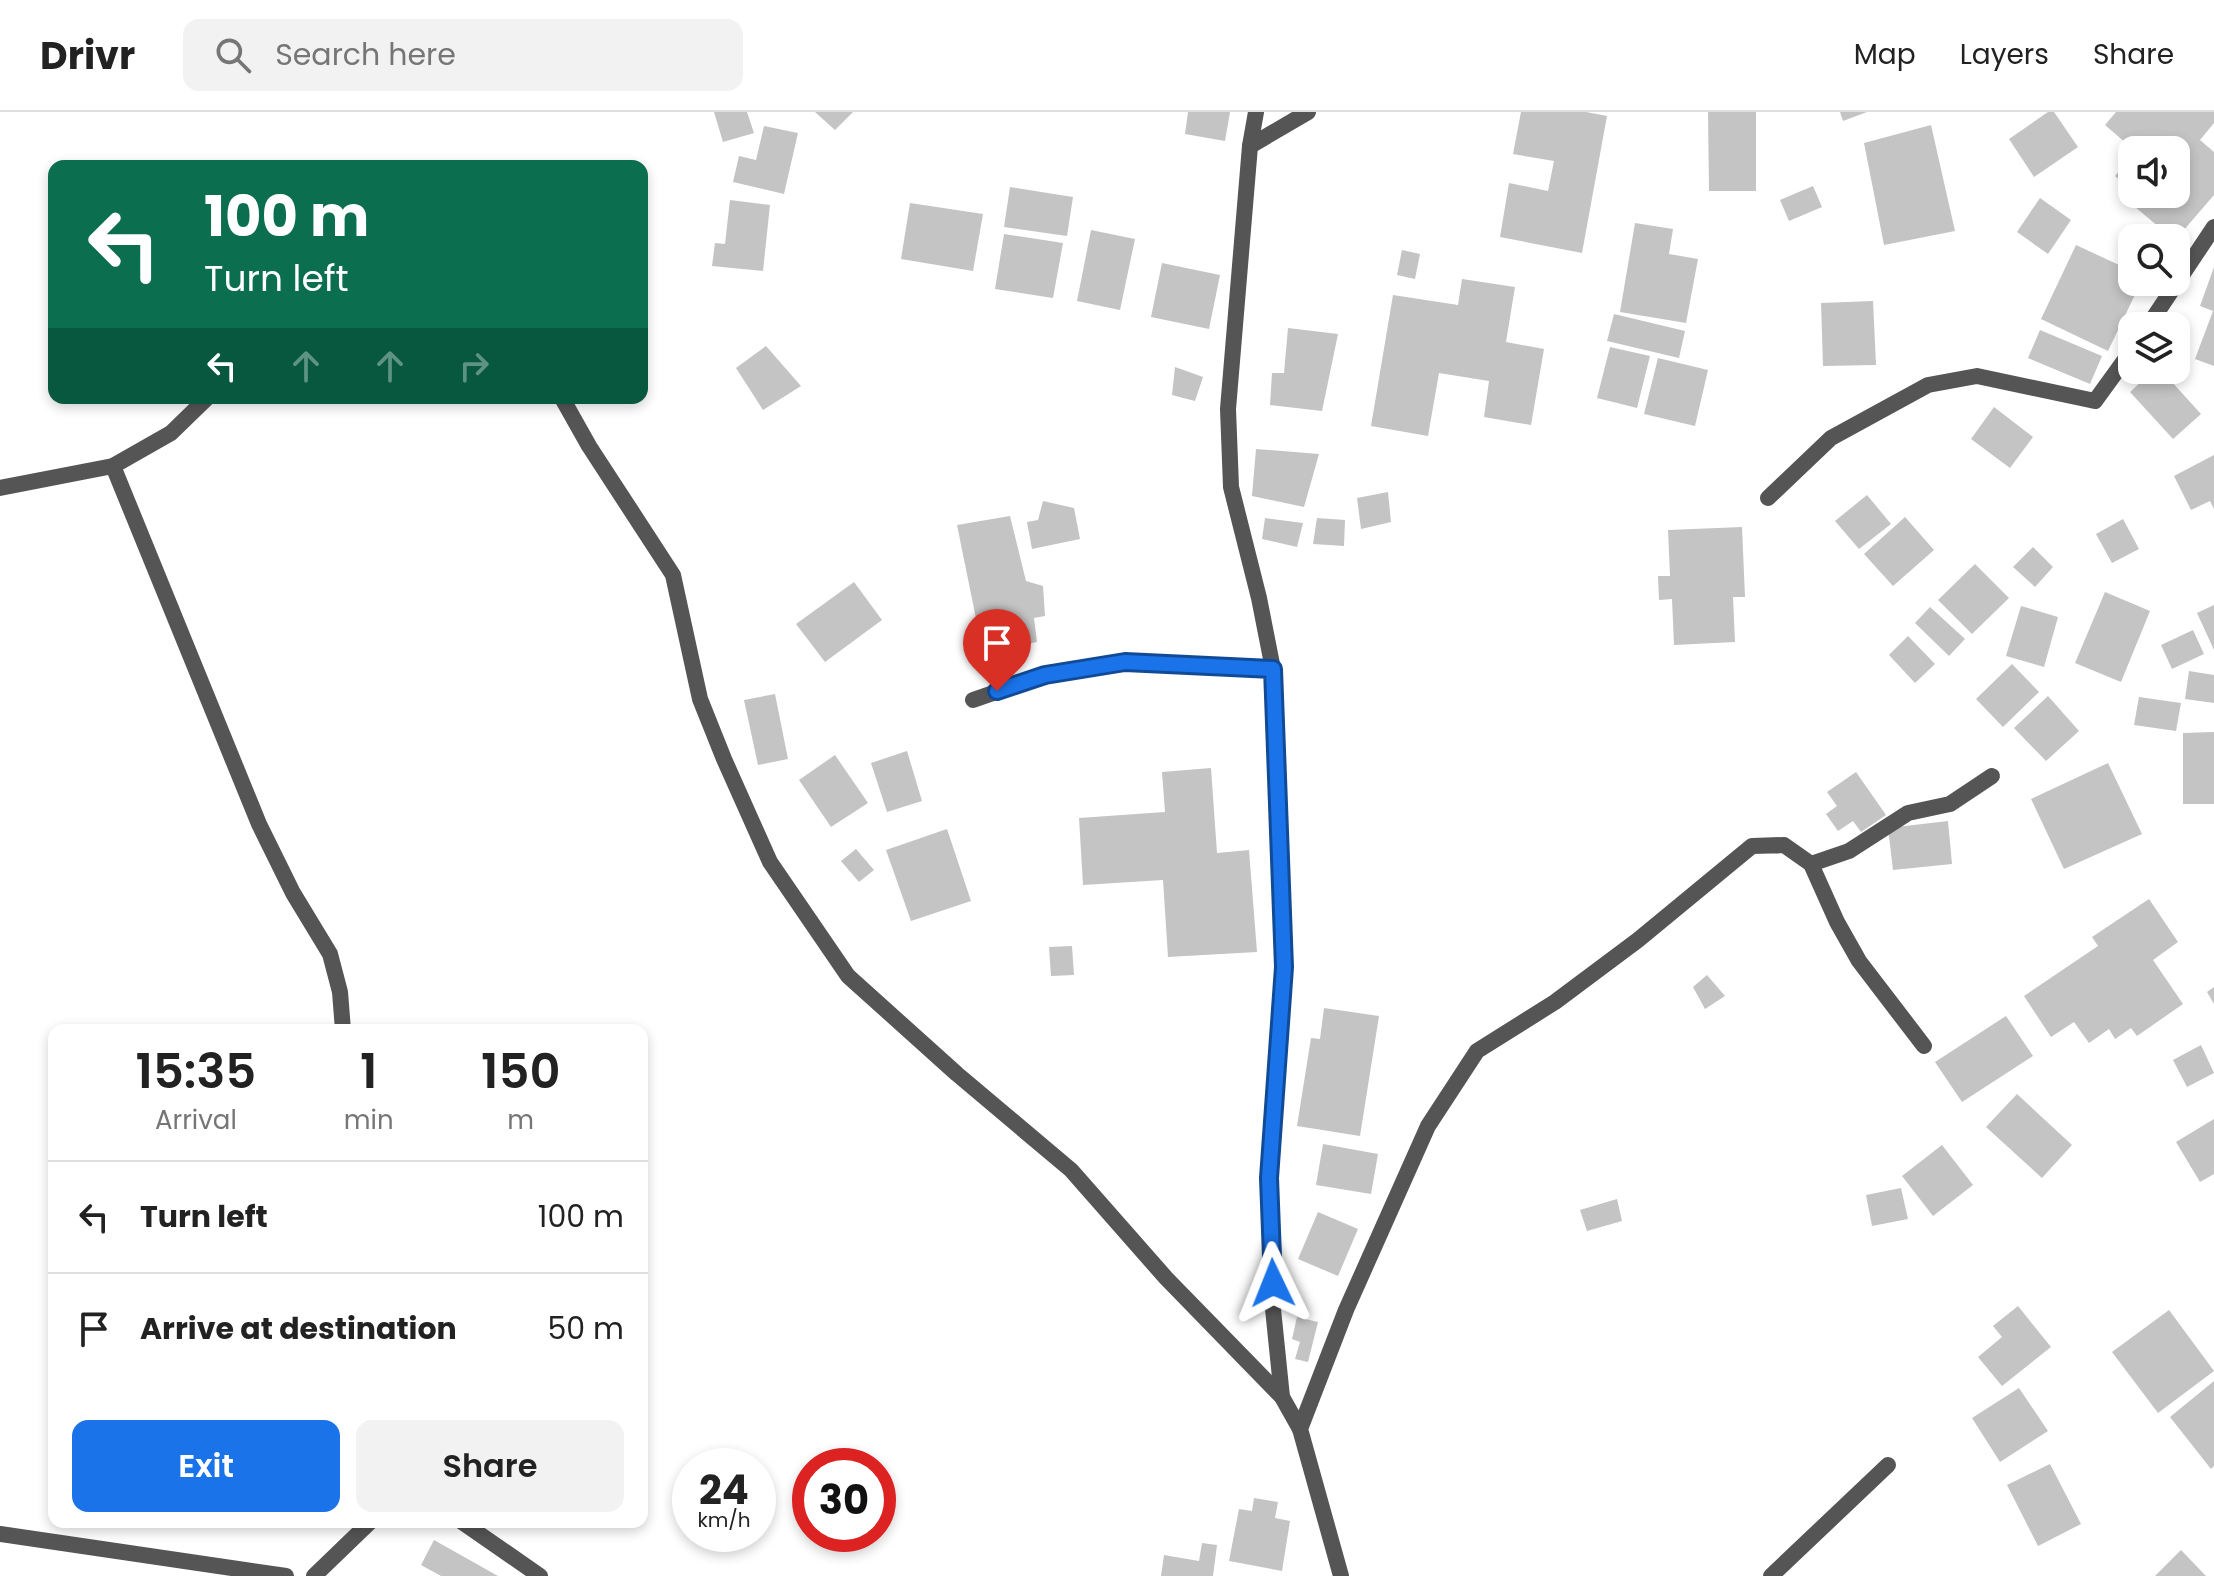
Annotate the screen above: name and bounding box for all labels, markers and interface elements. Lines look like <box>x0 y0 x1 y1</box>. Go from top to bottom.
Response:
search box <box>183 19 743 91</box>
text: Drivr <box>40 29 135 82</box>
icon: search <box>211 33 255 77</box>
text: Search here <box>275 33 456 76</box>
text: Map <box>1854 35 1916 74</box>
text: Layers <box>1960 35 2049 74</box>
text: Share <box>2093 35 2174 74</box>
map controls <box>2118 136 2190 384</box>
button: sound <box>2118 136 2190 208</box>
text: 100 m <box>204 177 369 256</box>
icon: left <box>72 192 176 296</box>
button: search <box>2118 224 2190 296</box>
text: Turn left <box>204 253 349 304</box>
button: layers <box>2118 312 2190 384</box>
icon: left <box>200 344 244 388</box>
icon: ahead <box>284 344 328 388</box>
icon: ahead <box>368 344 412 388</box>
icon: right <box>452 344 496 388</box>
pin <box>963 609 1031 691</box>
icon: arrive <box>975 621 1019 665</box>
text: 15:35 <box>136 1038 256 1105</box>
text: 1 <box>360 1038 377 1105</box>
text: 150 <box>481 1038 560 1105</box>
text: Arrival <box>155 1102 237 1138</box>
text: min <box>344 1102 394 1138</box>
text: m <box>507 1102 534 1138</box>
icon: left <box>72 1195 116 1239</box>
text: Turn left <box>140 1195 268 1238</box>
text: 100 m <box>538 1195 624 1238</box>
position arrow <box>1231 1241 1315 1325</box>
icon: arrive <box>72 1307 116 1351</box>
text: Arrive at destination <box>140 1307 457 1350</box>
text: 50 m <box>547 1307 624 1350</box>
button: Exit <box>72 1420 340 1512</box>
button: Share <box>356 1420 624 1512</box>
speed limit sign: 30 <box>792 1448 896 1552</box>
text: 24 <box>699 1462 749 1518</box>
text: km/h <box>697 1506 751 1534</box>

